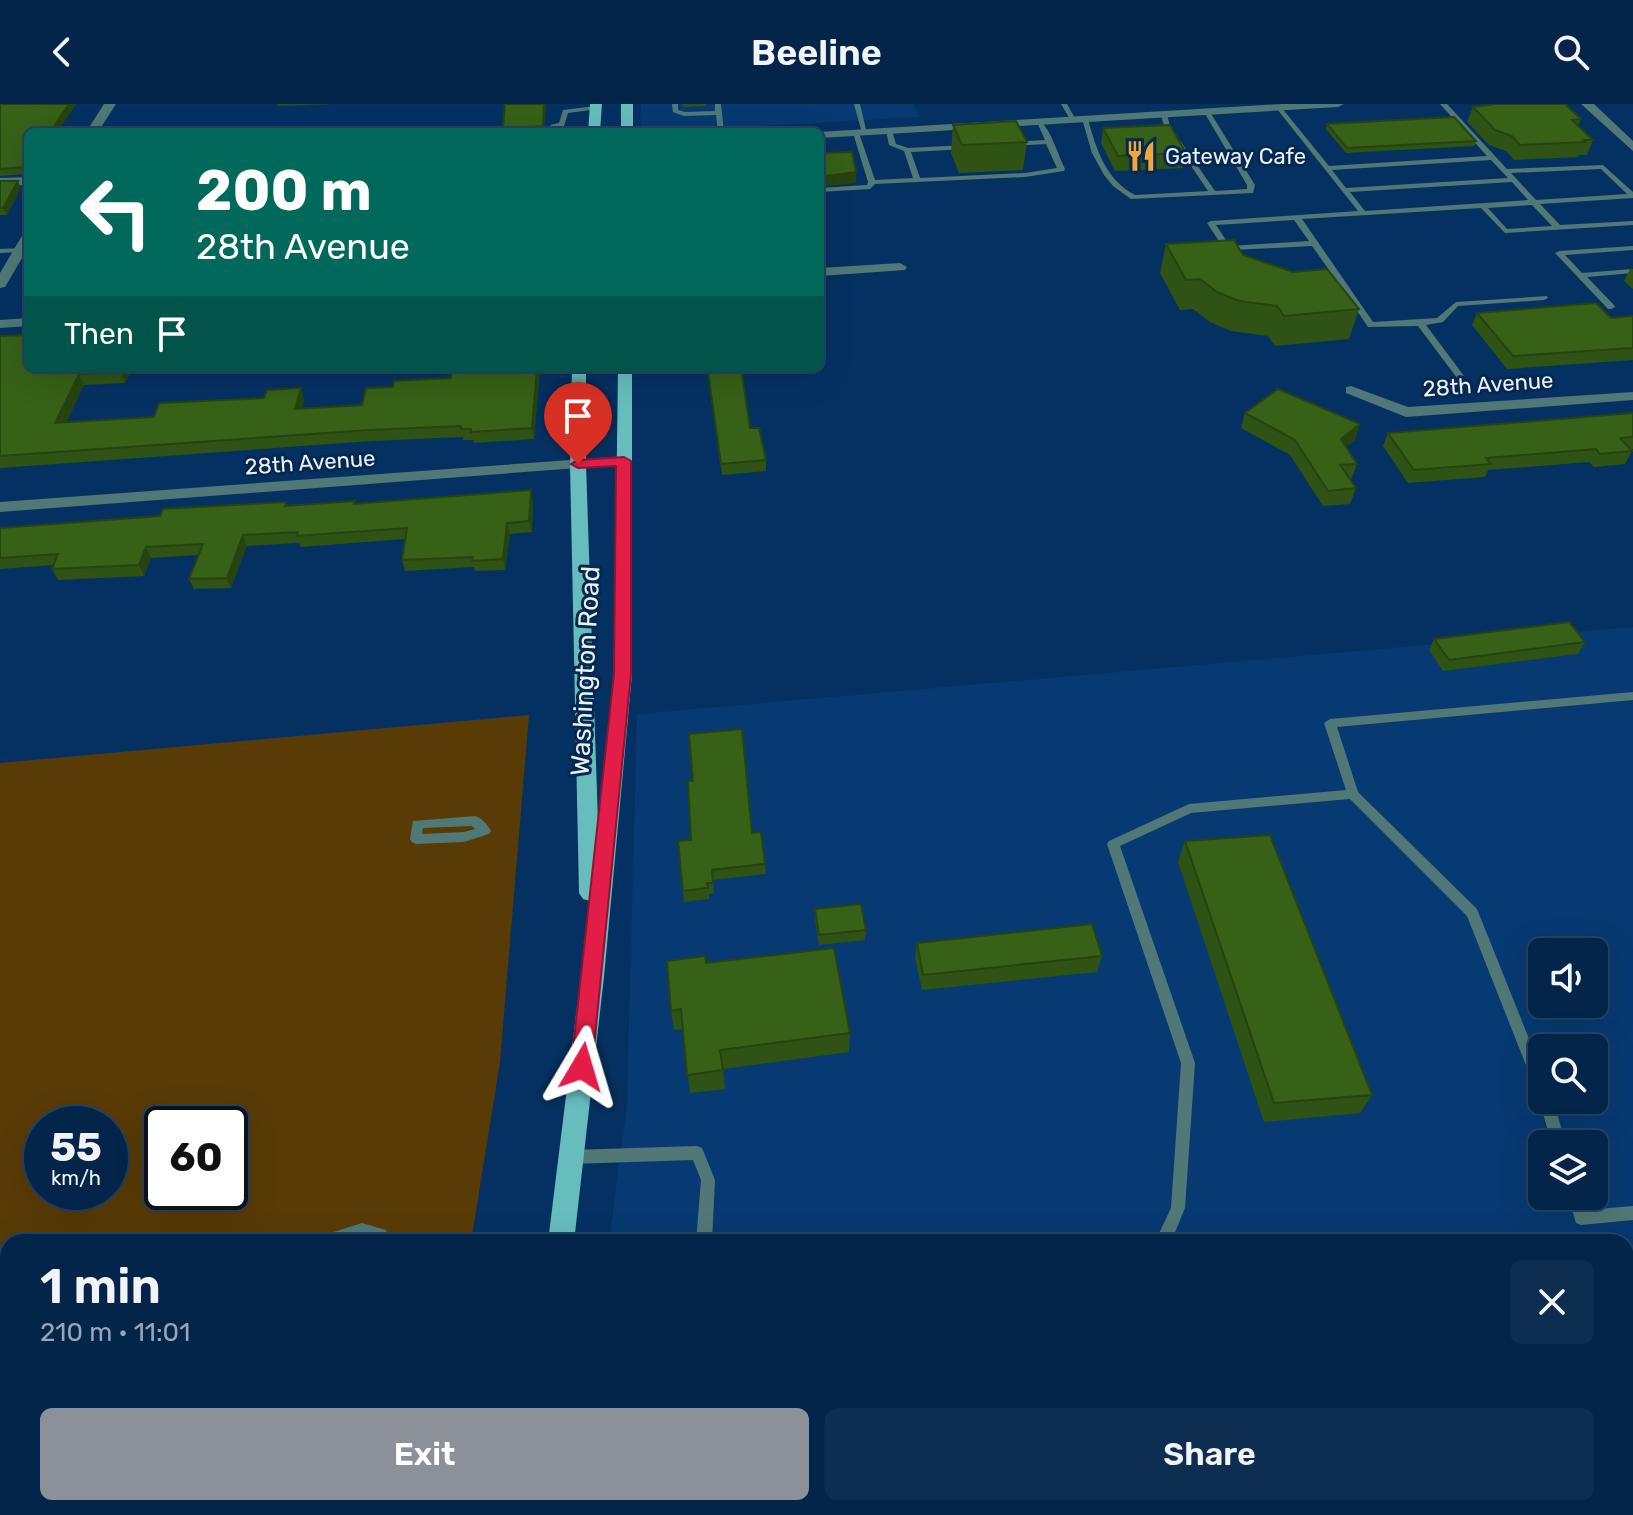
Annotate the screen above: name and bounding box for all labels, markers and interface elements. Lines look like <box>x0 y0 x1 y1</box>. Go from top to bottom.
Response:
icon: back <box>40 30 84 74</box>
icon: search <box>1549 30 1593 74</box>
text: Beeline <box>751 31 882 74</box>
restaurant icon: Gateway Cafe <box>1124 139 1158 173</box>
place label: Gateway Cafe <box>1165 143 1306 170</box>
text: 200 m <box>196 158 372 224</box>
icon: left <box>64 160 168 264</box>
text: 28th Avenue <box>196 225 410 268</box>
icon: arrive <box>150 312 194 356</box>
text: Then <box>64 316 134 352</box>
street label: 28th Avenue <box>1422 366 1554 403</box>
pin <box>544 382 612 464</box>
icon: arrive <box>556 394 600 438</box>
street label: 28th Avenue <box>244 444 376 481</box>
street label: Washington Road <box>565 565 606 777</box>
map controls <box>1528 938 1608 1210</box>
button: sound <box>1528 938 1608 1018</box>
position arrow <box>540 1025 624 1109</box>
button: search <box>1528 1034 1608 1114</box>
speed limit sign: 60 <box>144 1106 248 1210</box>
text: 55 <box>50 1124 102 1171</box>
button: layers <box>1528 1130 1608 1210</box>
text: km/h <box>51 1166 101 1190</box>
text: 1 min <box>40 1258 161 1315</box>
button: close <box>1510 1260 1594 1344</box>
text: 210 m · 11:01 <box>40 1317 190 1348</box>
button: Exit <box>40 1408 809 1500</box>
button: Share <box>825 1408 1594 1500</box>

